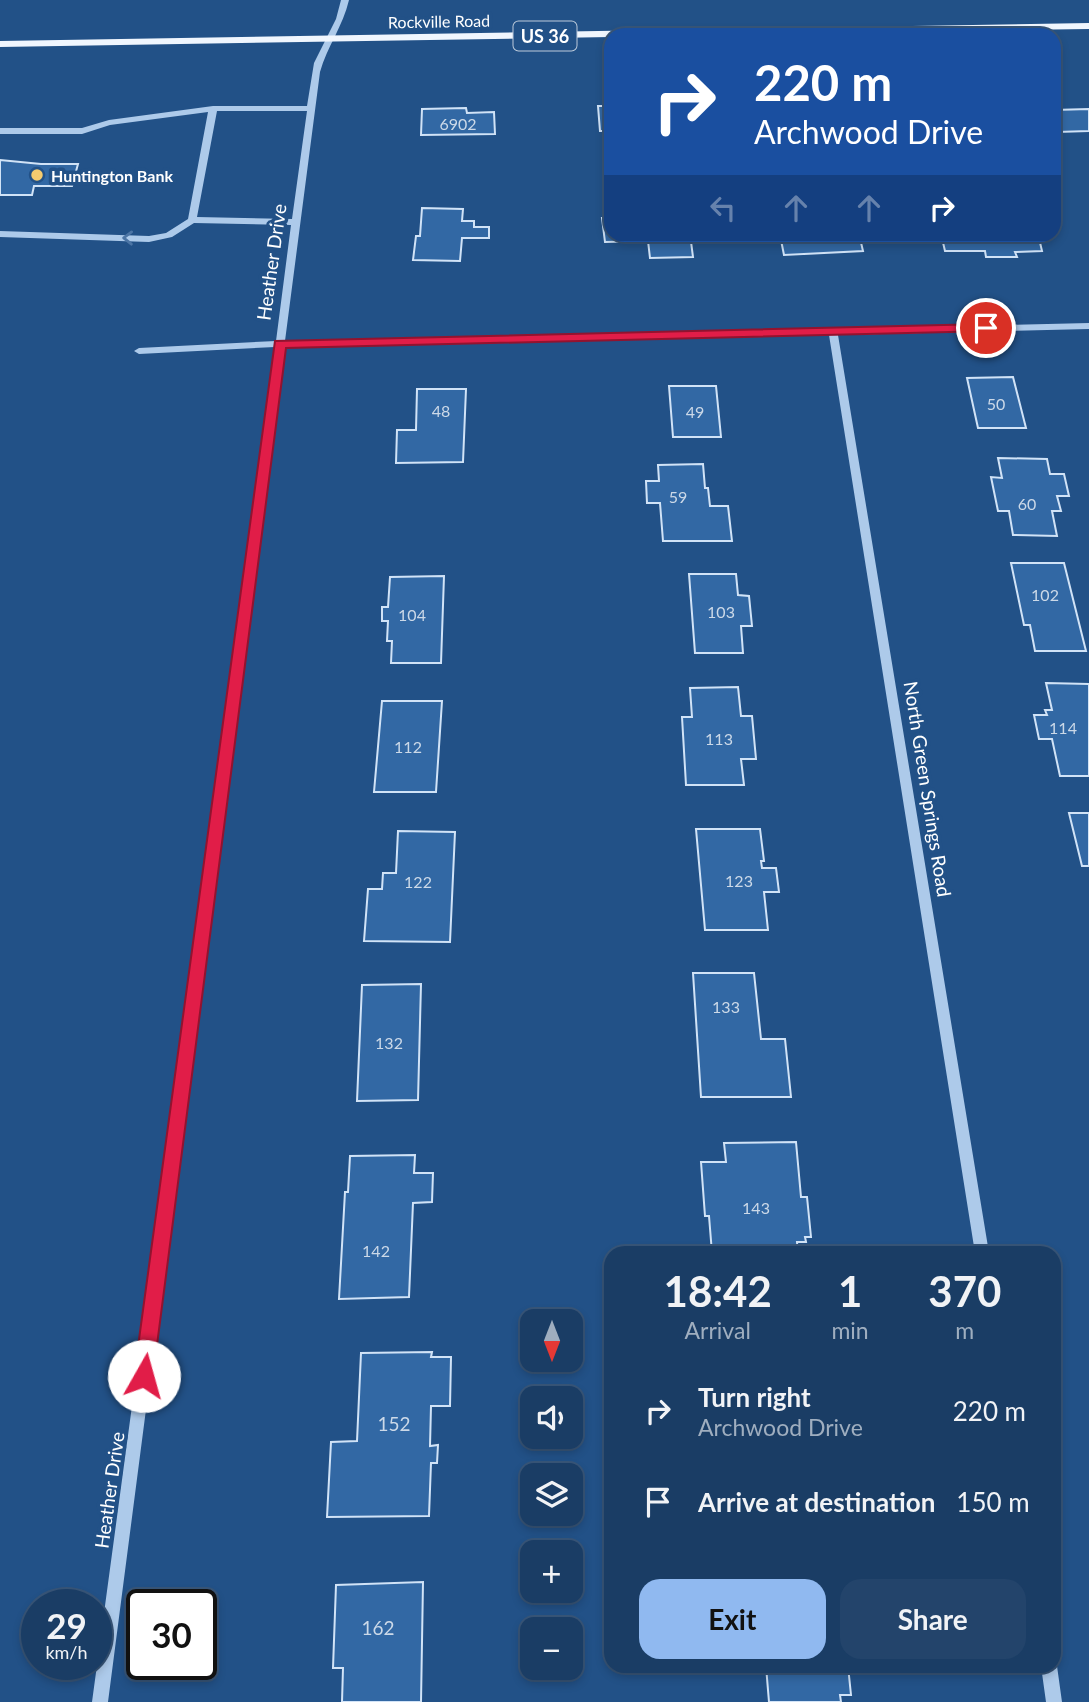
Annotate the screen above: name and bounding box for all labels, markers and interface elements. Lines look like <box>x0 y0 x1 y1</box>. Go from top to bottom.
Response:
street label: Rockville Road <box>388 11 490 31</box>
road number: US 36 <box>514 22 576 51</box>
text: 220 m <box>754 53 892 111</box>
icon: right <box>639 56 730 147</box>
text: Archwood Drive <box>754 112 983 151</box>
house number: 6902 <box>439 114 477 133</box>
place label: Huntington Bank <box>51 166 173 185</box>
marker: Huntington Bank <box>29 167 45 183</box>
icon: left <box>704 189 742 227</box>
icon: ahead <box>777 189 815 227</box>
icon: ahead <box>850 189 888 227</box>
icon: right <box>923 189 961 227</box>
street label: Heather Drive <box>251 202 291 322</box>
one-way arrow <box>123 231 134 246</box>
pin <box>956 298 1016 358</box>
icon: arrive <box>967 309 1005 347</box>
house number: 50 <box>987 394 1005 413</box>
house number: 48 <box>432 401 450 420</box>
house number: 49 <box>686 402 704 421</box>
house number: 59 <box>669 487 687 506</box>
house number: 60 <box>1018 494 1036 513</box>
house number: 102 <box>1031 585 1059 604</box>
house number: 103 <box>707 602 735 621</box>
house number: 104 <box>398 605 426 624</box>
street label: North Green Springs Road <box>900 680 956 898</box>
house number: 114 <box>1049 718 1077 737</box>
house number: 113 <box>705 729 733 748</box>
house number: 112 <box>394 737 422 756</box>
house number: 123 <box>725 871 753 890</box>
house number: 122 <box>404 872 432 891</box>
house number: 133 <box>712 997 740 1016</box>
house number: 132 <box>375 1033 403 1052</box>
house number: 143 <box>742 1198 770 1217</box>
house number: 142 <box>362 1241 390 1260</box>
text: 18:42 <box>664 1266 772 1316</box>
text: 1 <box>838 1266 862 1316</box>
text: 370 <box>928 1266 1001 1316</box>
north arrow <box>520 1309 583 1372</box>
map controls <box>520 1309 583 1680</box>
text: Arrival <box>685 1316 751 1344</box>
text: min <box>831 1316 869 1344</box>
text: m <box>955 1316 974 1344</box>
position arrow <box>107 1339 181 1413</box>
text: Turn right <box>698 1381 811 1413</box>
button: sound <box>520 1386 583 1449</box>
icon: right <box>639 1392 677 1430</box>
text: 220 m <box>953 1395 1026 1427</box>
house number: 152 <box>377 1412 411 1435</box>
text: Archwood Drive <box>698 1413 863 1441</box>
street label: Heather Drive <box>89 1430 129 1550</box>
button: layers <box>520 1463 583 1526</box>
icon: arrive <box>639 1483 677 1521</box>
text: Arrive at destination <box>698 1486 935 1518</box>
text: 150 m <box>956 1486 1030 1518</box>
button: + <box>520 1540 583 1603</box>
button: Exit <box>639 1579 826 1659</box>
button: Share <box>840 1579 1026 1659</box>
speed limit sign: 30 <box>126 1589 217 1680</box>
text: 29 <box>46 1604 87 1646</box>
house number: 162 <box>361 1616 395 1639</box>
button: − <box>520 1617 583 1680</box>
text: km/h <box>45 1641 88 1663</box>

